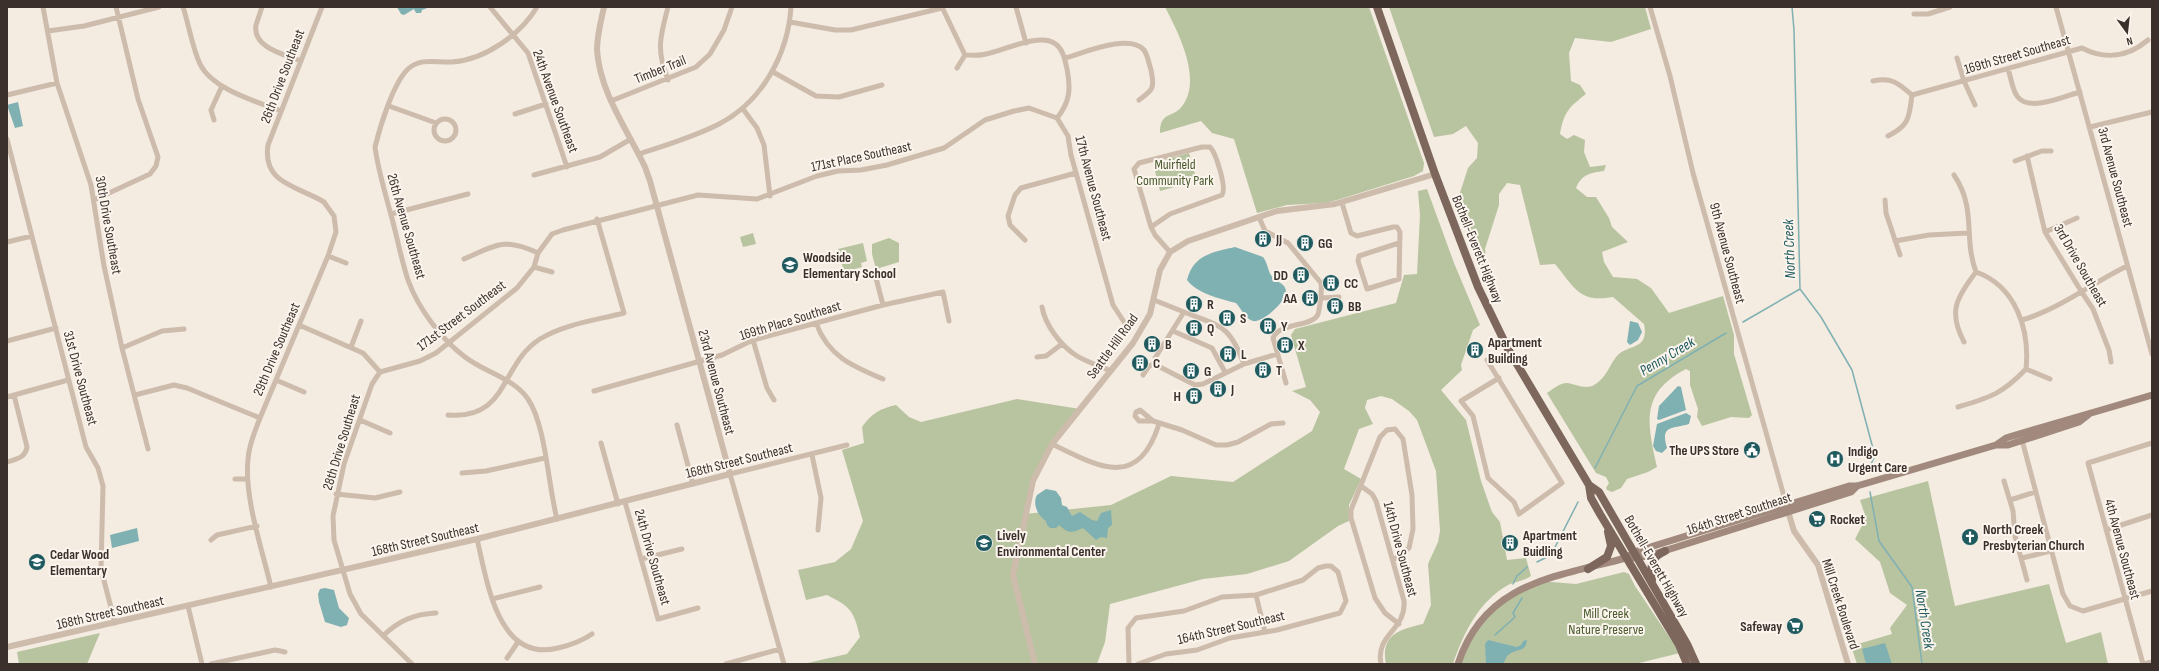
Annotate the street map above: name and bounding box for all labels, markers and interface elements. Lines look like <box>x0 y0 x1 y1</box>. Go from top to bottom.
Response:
north arrow <box>2107 12 2147 52</box>
street label: 26th Drive Southeast <box>257 27 308 126</box>
street label: 169th Street Southeast <box>1962 31 2072 78</box>
text: N <box>2125 34 2134 48</box>
street label: 24th Avenue Southeast <box>529 47 582 155</box>
street label: Timber Trail <box>632 51 688 87</box>
street label: 3rd Avenue Southeast <box>2094 125 2137 229</box>
street label: 17th Avenue Southeast <box>1071 134 1116 242</box>
street label: 171st Place Southeast <box>809 138 913 175</box>
park label: Muirfield Community Park <box>1136 156 1214 189</box>
street label: 26th Avenue Southeast <box>383 171 430 281</box>
street label: 30th Drive Southeast <box>91 175 126 276</box>
street label: Bothell-Everett Highway <box>1448 193 1507 306</box>
street label: 9th Avenue Southeast <box>1706 201 1749 305</box>
water label: North Creek <box>1779 219 1800 279</box>
street label: 3rd Drive Southeast <box>2050 221 2111 310</box>
building icon: JJ <box>1253 229 1273 249</box>
place label: JJ <box>1275 231 1282 248</box>
building icon: GG <box>1295 233 1315 253</box>
place label: GG <box>1318 235 1333 252</box>
place label: Woodside Elementary School <box>803 249 896 282</box>
school or university icon: Woodside Elementary School <box>780 255 800 275</box>
building icon: DD <box>1291 265 1311 285</box>
place label: DD <box>1273 267 1288 284</box>
building icon: CC <box>1321 273 1341 293</box>
place label: CC <box>1344 275 1358 292</box>
street label: 171st Street Southeast <box>413 276 509 354</box>
building icon: AA <box>1300 288 1320 308</box>
place label: AA <box>1282 290 1297 307</box>
building icon: R <box>1184 294 1204 314</box>
place label: R <box>1207 296 1214 313</box>
building icon: BB <box>1325 296 1345 316</box>
street label: 169th Place Southeast <box>737 297 843 344</box>
place label: BB <box>1348 298 1362 315</box>
street label: 29th Drive Southeast <box>249 300 304 398</box>
building icon: S <box>1217 308 1237 328</box>
street label: Seattle Hill Road <box>1083 310 1142 382</box>
place label: S <box>1240 310 1246 327</box>
building icon: Y <box>1258 316 1278 336</box>
building icon: Q <box>1184 318 1204 338</box>
place label: Y <box>1281 318 1288 335</box>
place label: Q <box>1207 320 1214 337</box>
street label: 23rd Avenue Southeast <box>694 328 739 437</box>
street label: 31st Drive Southeast <box>60 329 101 427</box>
water label: Penny Creek <box>1636 332 1699 380</box>
building icon: B <box>1142 334 1162 354</box>
place label: Apartment Building <box>1487 334 1542 367</box>
building icon: X <box>1275 335 1295 355</box>
place label: B <box>1165 336 1172 353</box>
place label: X <box>1297 337 1305 354</box>
building icon: Apartment Building <box>1465 340 1485 360</box>
building icon: L <box>1218 344 1238 364</box>
place label: L <box>1241 346 1247 363</box>
building icon: C <box>1130 353 1150 373</box>
place label: C <box>1153 355 1160 372</box>
building icon: T <box>1253 360 1273 380</box>
building icon: G <box>1181 361 1201 381</box>
place label: T <box>1276 362 1282 379</box>
place label: G <box>1204 363 1211 380</box>
building icon: J <box>1208 379 1228 399</box>
place label: J <box>1230 381 1234 398</box>
building icon: H <box>1184 386 1204 406</box>
place label: H <box>1174 388 1181 405</box>
street label: 28th Drive Southeast <box>319 392 364 492</box>
street label: 168th Street Southeast <box>684 439 794 482</box>
public building icon: The UPS Store <box>1742 440 1762 460</box>
place label: The UPS Store <box>1669 442 1739 459</box>
place label: Indigo Urgent Care <box>1848 443 1907 476</box>
hospital icon: Indigo Urgent Care <box>1825 449 1845 469</box>
street label: 164th Street Southeast <box>1684 488 1794 538</box>
street label: 4th Avenue Southeast <box>2101 497 2144 601</box>
street label: 14th Drive Southeast <box>1380 500 1421 599</box>
street label: 24th Drive Southeast <box>631 507 674 607</box>
supermarket icon: Rocket <box>1807 509 1827 529</box>
place label: Rocket <box>1830 511 1865 528</box>
street label: Bothell-Everett Highway <box>1621 512 1693 621</box>
street label: 168th Street Southeast <box>370 519 480 560</box>
place label: North Creek Presbyterian Church <box>1983 521 2084 554</box>
place label: Lively Environmental Center <box>997 527 1106 560</box>
place label: Apartment Buidling <box>1522 527 1577 560</box>
church icon: North Creek Presbyterian Church <box>1960 527 1980 547</box>
school or university icon: Lively Environmental Center <box>974 533 994 553</box>
building icon: Apartment Buidling <box>1500 533 1520 553</box>
place label: Cedar Wood Elementary <box>50 546 109 579</box>
school or university icon: Cedar Wood Elementary <box>27 552 47 572</box>
street label: Mill Creek Boulevard <box>1818 557 1863 652</box>
water label: North Creek <box>1910 588 1939 650</box>
street label: 168th Street Southeast <box>55 592 165 633</box>
park label: Mill Creek Nature Preserve <box>1568 605 1644 638</box>
street label: 164th Street Southeast <box>1176 607 1286 648</box>
supermarket icon: Safeway <box>1785 616 1805 636</box>
place label: Safeway <box>1740 618 1782 635</box>

